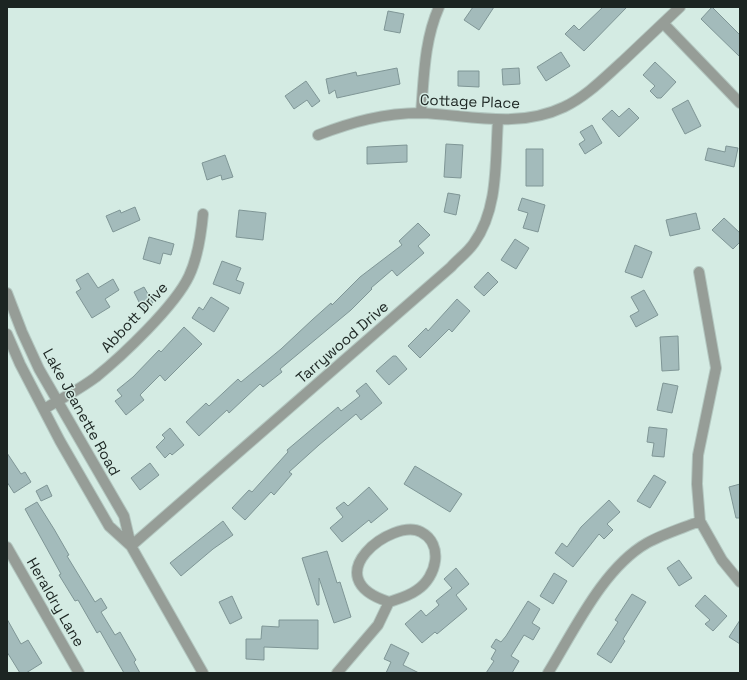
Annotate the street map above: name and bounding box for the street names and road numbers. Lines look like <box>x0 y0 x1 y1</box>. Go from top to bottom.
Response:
street label: Cottage Place <box>420 90 521 112</box>
street label: Abbott Drive <box>97 278 172 356</box>
street label: Tarrywood Drive <box>292 297 392 387</box>
street label: Lake Jeanette Road <box>39 345 125 479</box>
street label: Heraldry Lane <box>23 554 89 650</box>

